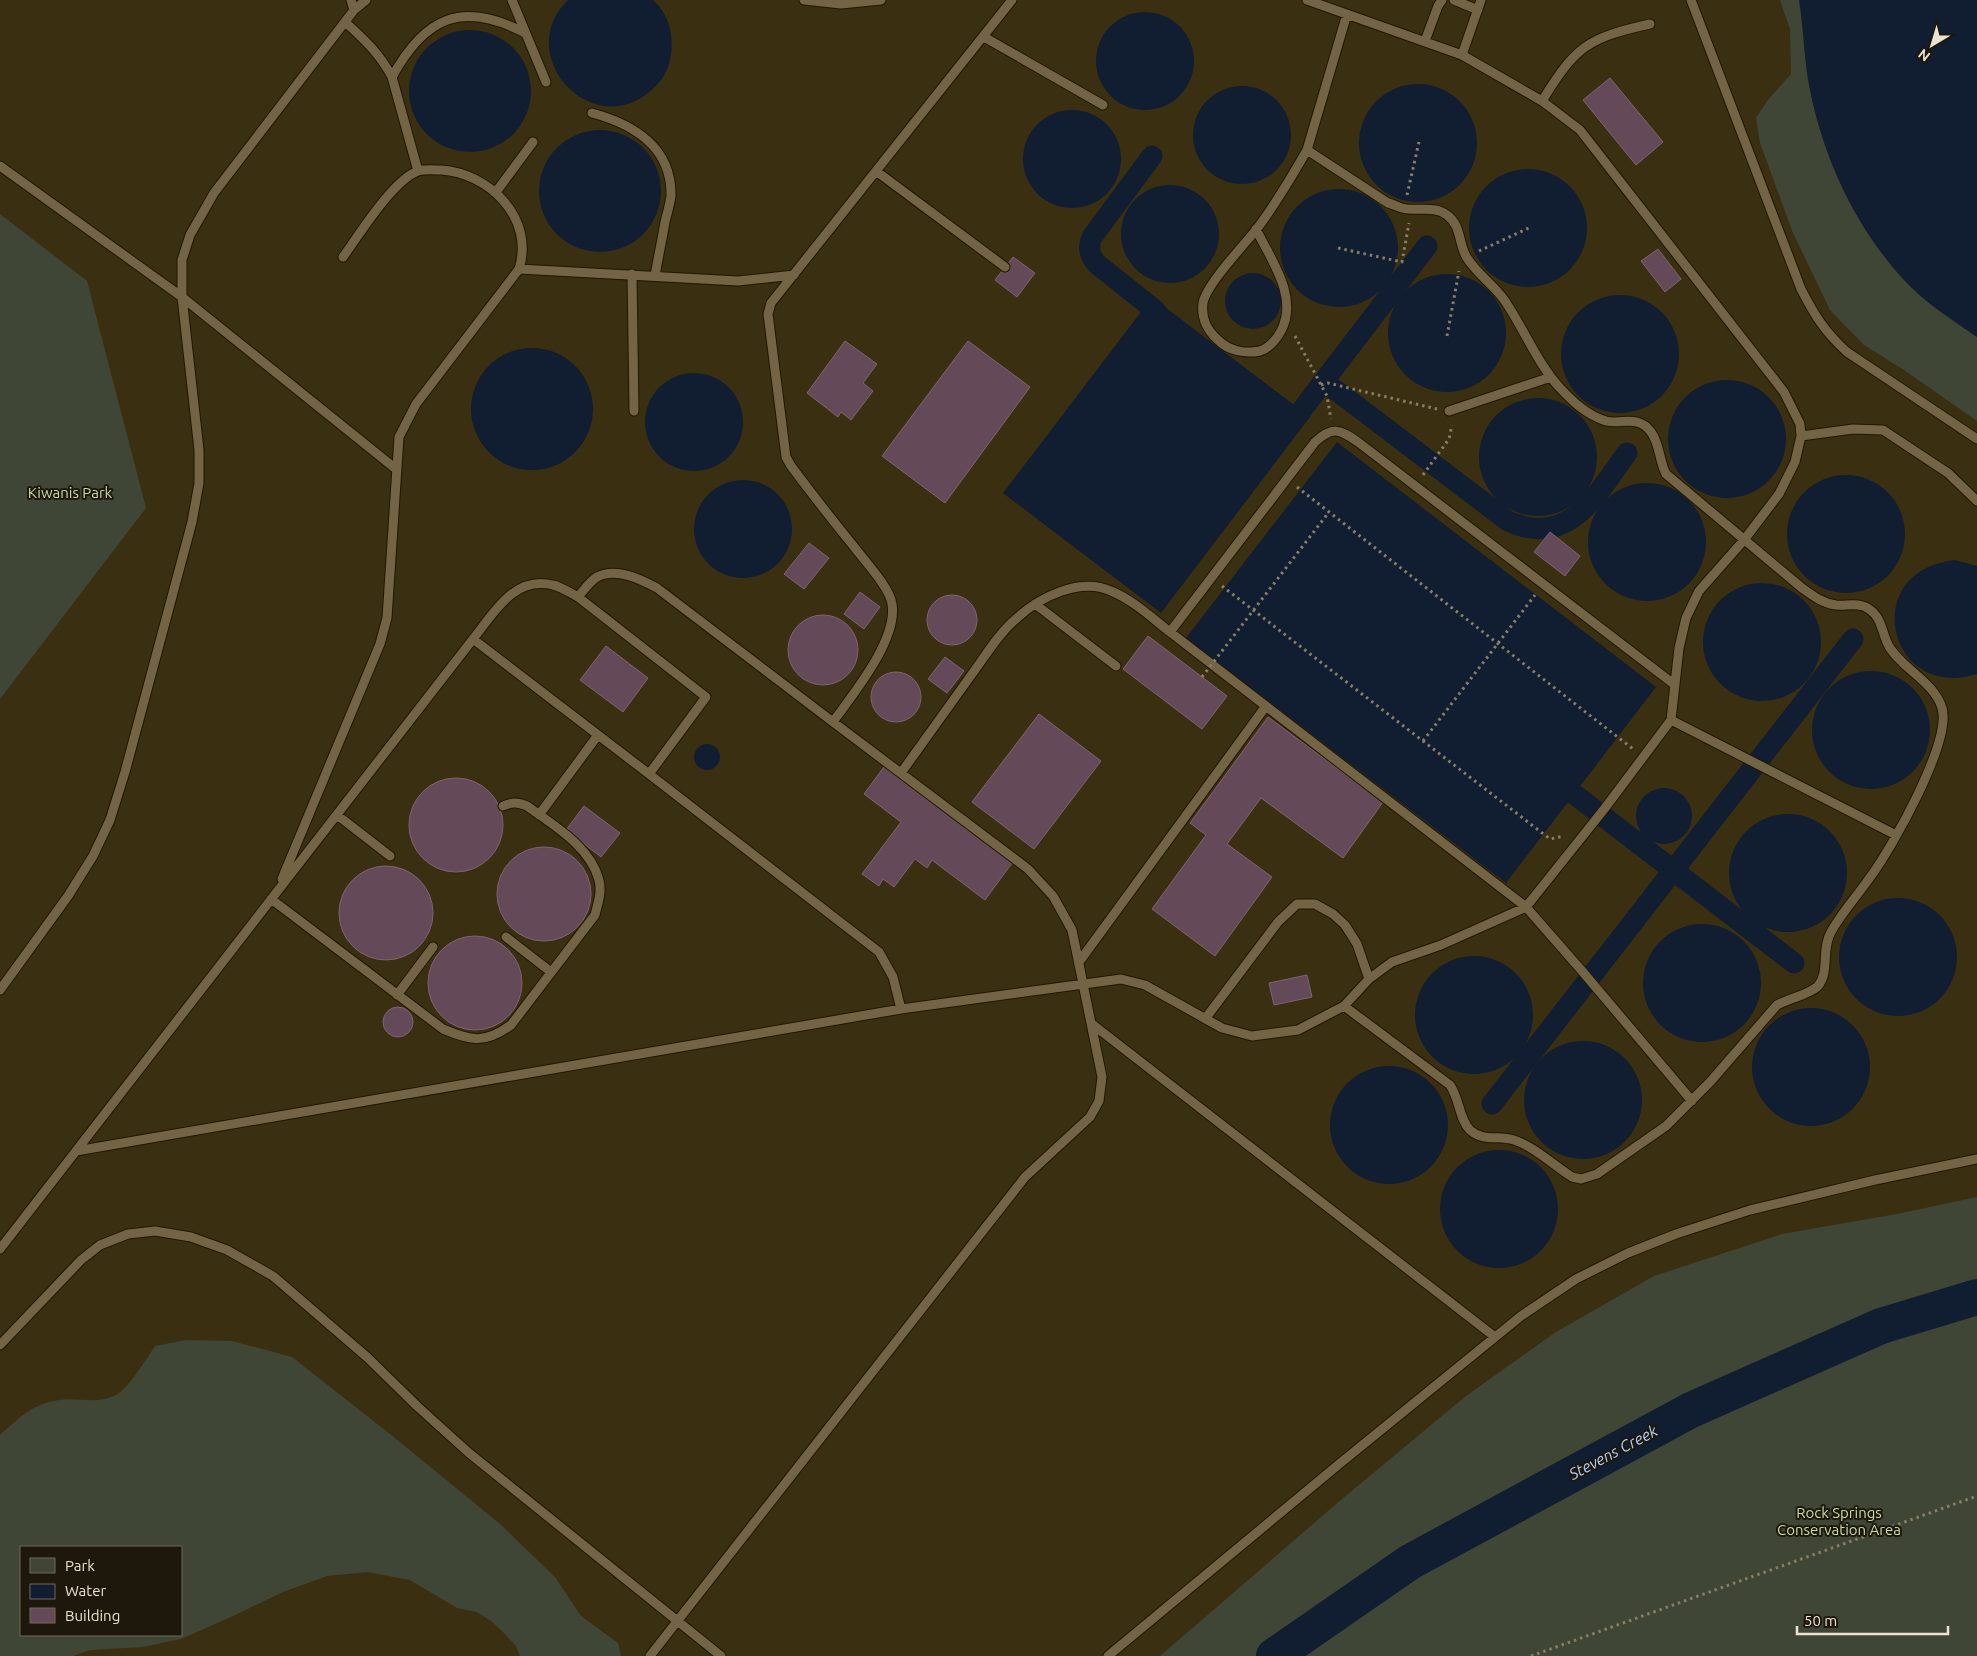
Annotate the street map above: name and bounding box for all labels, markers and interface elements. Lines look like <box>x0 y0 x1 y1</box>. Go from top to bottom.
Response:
north arrow <box>1907 20 1957 70</box>
text: N <box>1915 46 1933 65</box>
park label: Kiwanis Park <box>28 484 113 501</box>
water label: Stevens Creek <box>1565 1421 1661 1483</box>
park label: Rock Springs Conservation Area <box>1777 1504 1901 1538</box>
legend <box>20 1546 182 1636</box>
text: Park <box>65 1557 95 1574</box>
text: Water <box>65 1582 106 1599</box>
scale bar <box>1797 1604 1948 1636</box>
text: Building <box>65 1607 120 1624</box>
text: 50 m <box>1804 1612 1837 1629</box>

